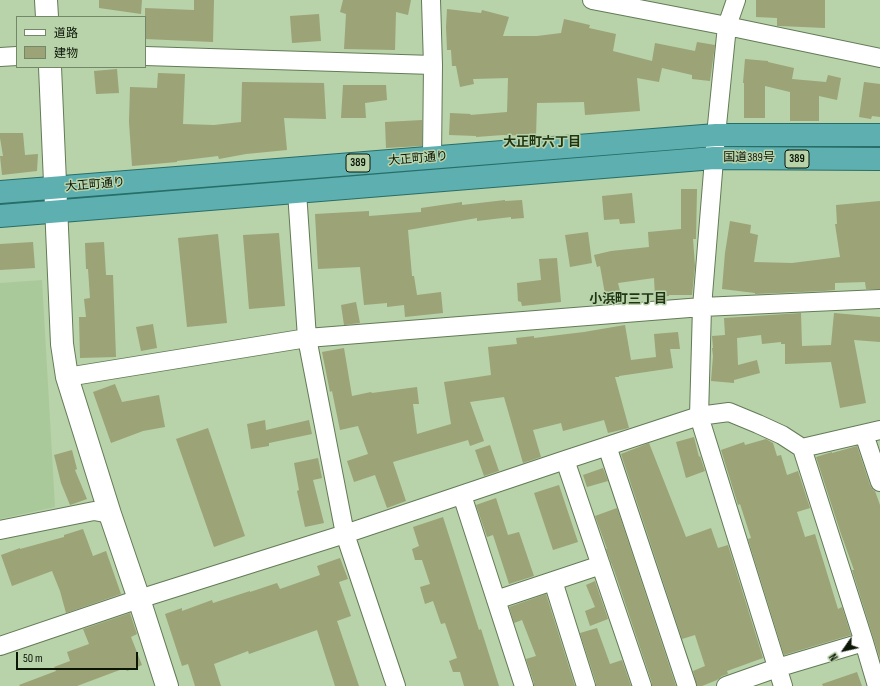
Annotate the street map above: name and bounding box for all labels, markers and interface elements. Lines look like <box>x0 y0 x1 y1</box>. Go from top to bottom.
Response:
legend <box>16 16 146 68</box>
text: 道路 <box>54 26 78 41</box>
text: 建物 <box>54 46 78 61</box>
district label: 大正町六丁目 <box>503 135 581 151</box>
street label: 大正町通り <box>387 149 449 169</box>
road number: 389 <box>785 150 809 168</box>
street label: 国道389号 <box>723 151 775 165</box>
road number: 389 <box>346 154 370 172</box>
street label: 大正町通り <box>64 175 126 195</box>
district label: 小浜町三丁目 <box>589 292 667 308</box>
north arrow <box>824 630 864 670</box>
scale bar <box>18 644 140 670</box>
text: 50 m <box>23 651 43 666</box>
text: N <box>827 651 841 663</box>

